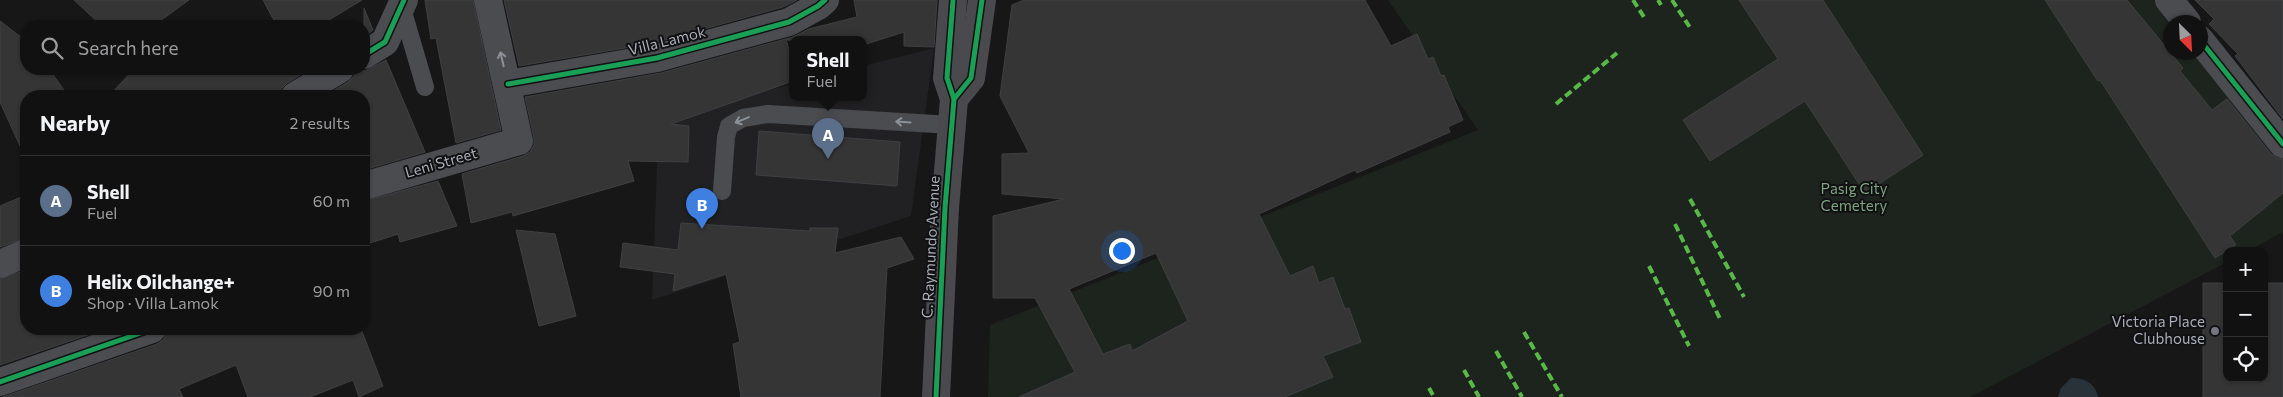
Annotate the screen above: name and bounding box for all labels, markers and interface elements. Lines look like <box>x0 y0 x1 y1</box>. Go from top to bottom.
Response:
north arrow <box>2163 15 2208 60</box>
search box <box>20 20 370 75</box>
street label: Villa Lamok <box>626 22 707 58</box>
icon: search <box>38 34 66 62</box>
text: Search here <box>78 36 178 59</box>
popup <box>789 36 867 101</box>
text: Shell <box>807 48 849 71</box>
one-way arrow <box>497 51 506 67</box>
text: Fuel <box>807 71 837 90</box>
text: Nearby <box>40 110 110 135</box>
text: 2 results <box>289 113 350 132</box>
one-way arrow <box>735 116 750 125</box>
one-way arrow <box>895 117 911 126</box>
pin: A <box>812 118 844 159</box>
street label: Leni Street <box>403 143 479 181</box>
street label: C. Raymundo Avenue <box>917 175 943 319</box>
park label: Pasig City Cemetery <box>1821 179 1888 214</box>
text: Shell <box>87 180 130 203</box>
pin: B <box>686 188 718 229</box>
text: A <box>50 191 62 210</box>
text: 60 m <box>313 191 350 210</box>
text: Fuel <box>87 203 117 222</box>
your location <box>1109 238 1135 264</box>
map controls <box>2223 247 2268 382</box>
button: + <box>2223 247 2268 292</box>
text: Helix Oilchange+ <box>87 270 235 293</box>
text: B <box>51 281 61 300</box>
text: 90 m <box>313 281 350 300</box>
button: − <box>2223 292 2268 337</box>
text: Shop · Villa Lamok <box>87 293 219 312</box>
place label: Victoria Place Clubhouse <box>2111 312 2205 347</box>
marker: Victoria Place Clubhouse <box>2209 325 2221 337</box>
button: locate <box>2223 337 2268 382</box>

